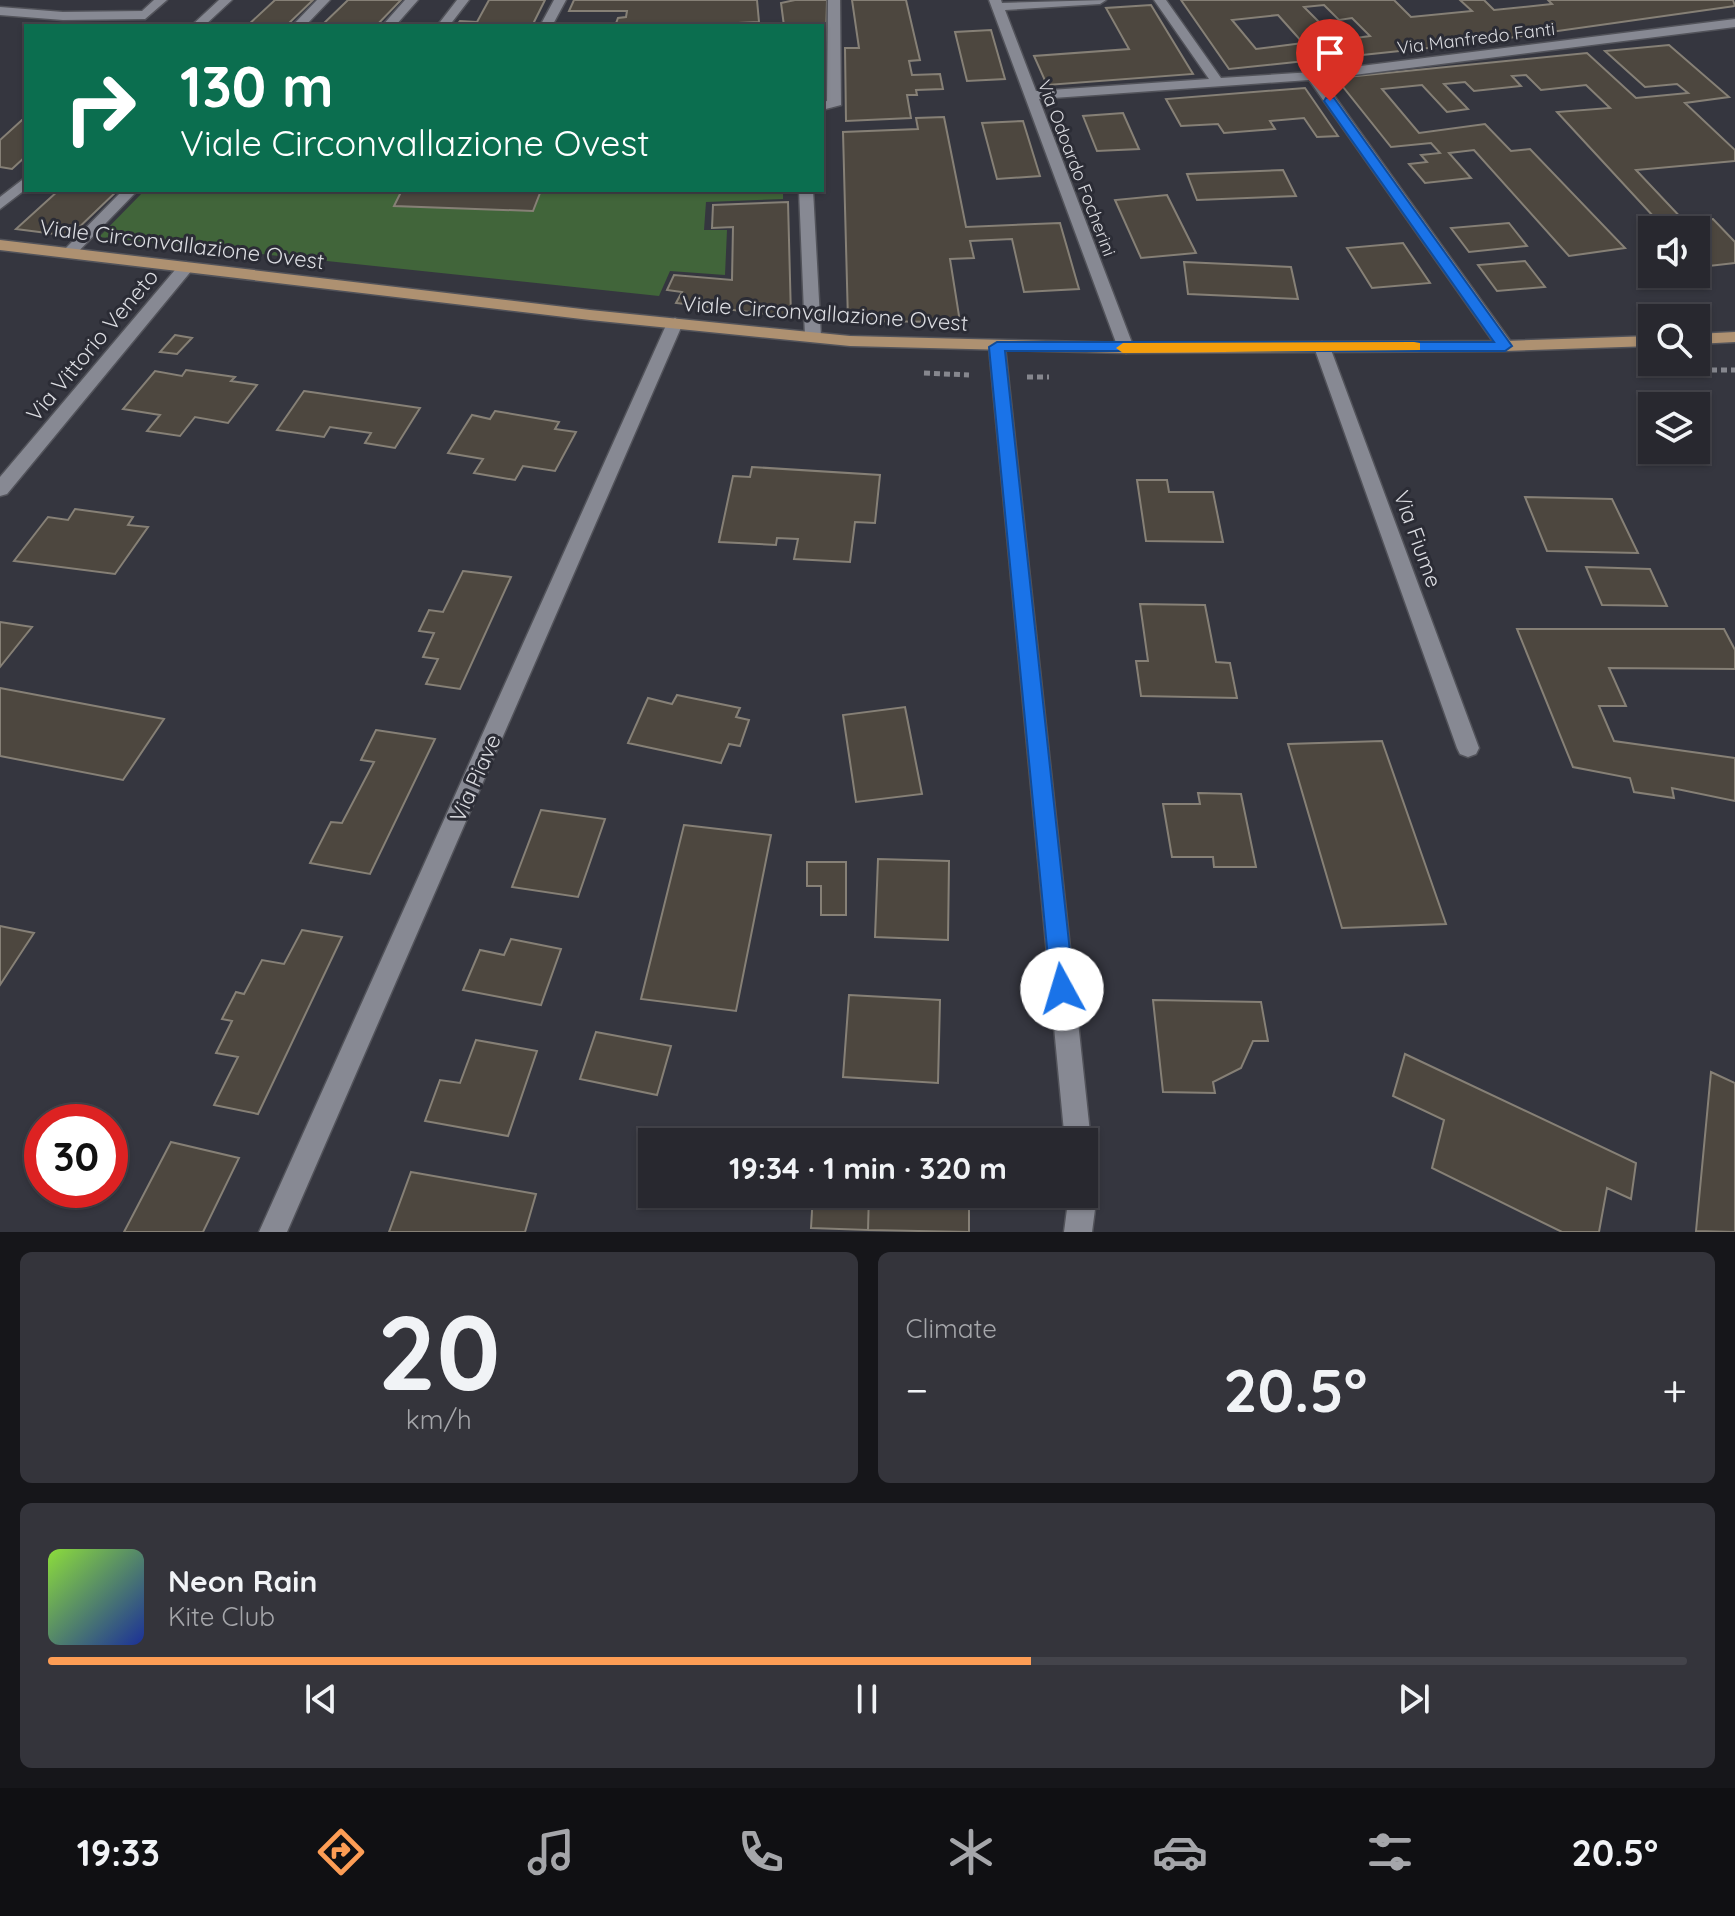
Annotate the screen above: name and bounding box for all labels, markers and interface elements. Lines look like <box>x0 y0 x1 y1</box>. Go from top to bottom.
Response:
street label: Via Manfredo Fanti <box>1396 17 1556 59</box>
pin <box>1296 19 1364 101</box>
icon: arrive <box>1308 31 1352 75</box>
text: 130 m <box>180 51 334 121</box>
icon: right <box>48 56 152 160</box>
street label: Via Odoardo Focherini <box>1033 77 1121 259</box>
text: Viale Circonvallazione Ovest <box>180 120 650 165</box>
street label: Viale Circonvallazione Ovest <box>38 213 326 275</box>
map controls <box>1638 216 1710 464</box>
button: sound <box>1638 216 1710 288</box>
street label: Via Vittorio Veneto <box>20 263 164 427</box>
street label: Viale Circonvallazione Ovest <box>681 289 969 337</box>
button: search <box>1638 304 1710 376</box>
button: layers <box>1638 392 1710 464</box>
street label: Via Fiume <box>1388 487 1448 591</box>
street label: Via Piave <box>443 730 507 826</box>
position arrow <box>1020 947 1104 1031</box>
speed limit sign: 30 <box>24 1104 128 1208</box>
text: 19:34 · 1 min · 320 m <box>729 1149 1007 1187</box>
text: 20 <box>377 1286 500 1416</box>
text: Climate <box>906 1312 997 1345</box>
text: 20.5° <box>1223 1352 1367 1427</box>
text: − <box>906 1362 928 1417</box>
text: + <box>1662 1362 1687 1417</box>
text: km/h <box>406 1403 472 1436</box>
text: Neon Rain <box>168 1562 317 1600</box>
text: Kite Club <box>168 1600 275 1633</box>
icon: previous <box>299 1677 343 1721</box>
icon: pause <box>845 1677 889 1721</box>
icon: next <box>1392 1677 1436 1721</box>
icon: directions <box>313 1824 369 1880</box>
icon: music <box>523 1824 579 1880</box>
icon: phone <box>733 1824 789 1880</box>
icon: climate <box>943 1824 999 1880</box>
icon: car <box>1152 1824 1208 1880</box>
icon: filters <box>1362 1824 1418 1880</box>
text: 19:33 <box>77 1830 160 1875</box>
text: 20.5° <box>1572 1830 1658 1875</box>

